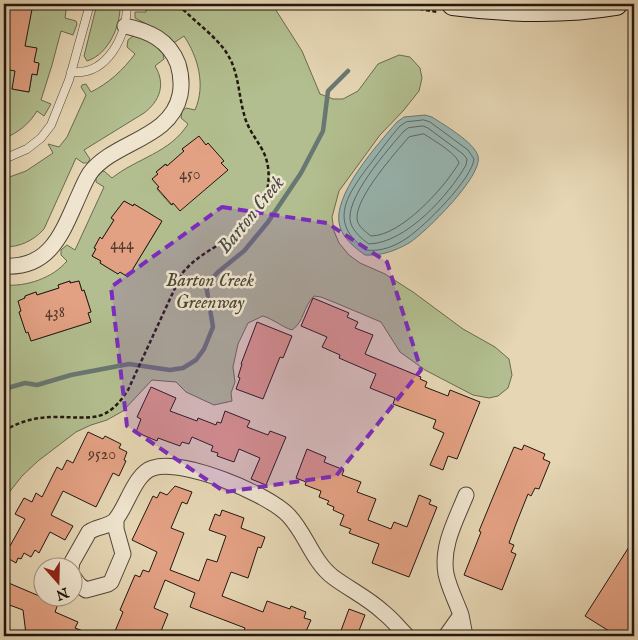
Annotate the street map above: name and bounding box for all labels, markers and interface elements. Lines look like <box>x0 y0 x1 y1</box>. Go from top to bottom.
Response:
house number: 450 <box>179 165 201 185</box>
water label: Barton Creek <box>212 171 290 259</box>
house number: 444 <box>110 235 134 255</box>
park label: Barton Creek Greenway <box>166 269 255 315</box>
house number: 438 <box>45 303 65 323</box>
house number: 9520 <box>87 445 116 465</box>
north arrow <box>32 558 82 608</box>
text: N <box>53 582 72 604</box>

